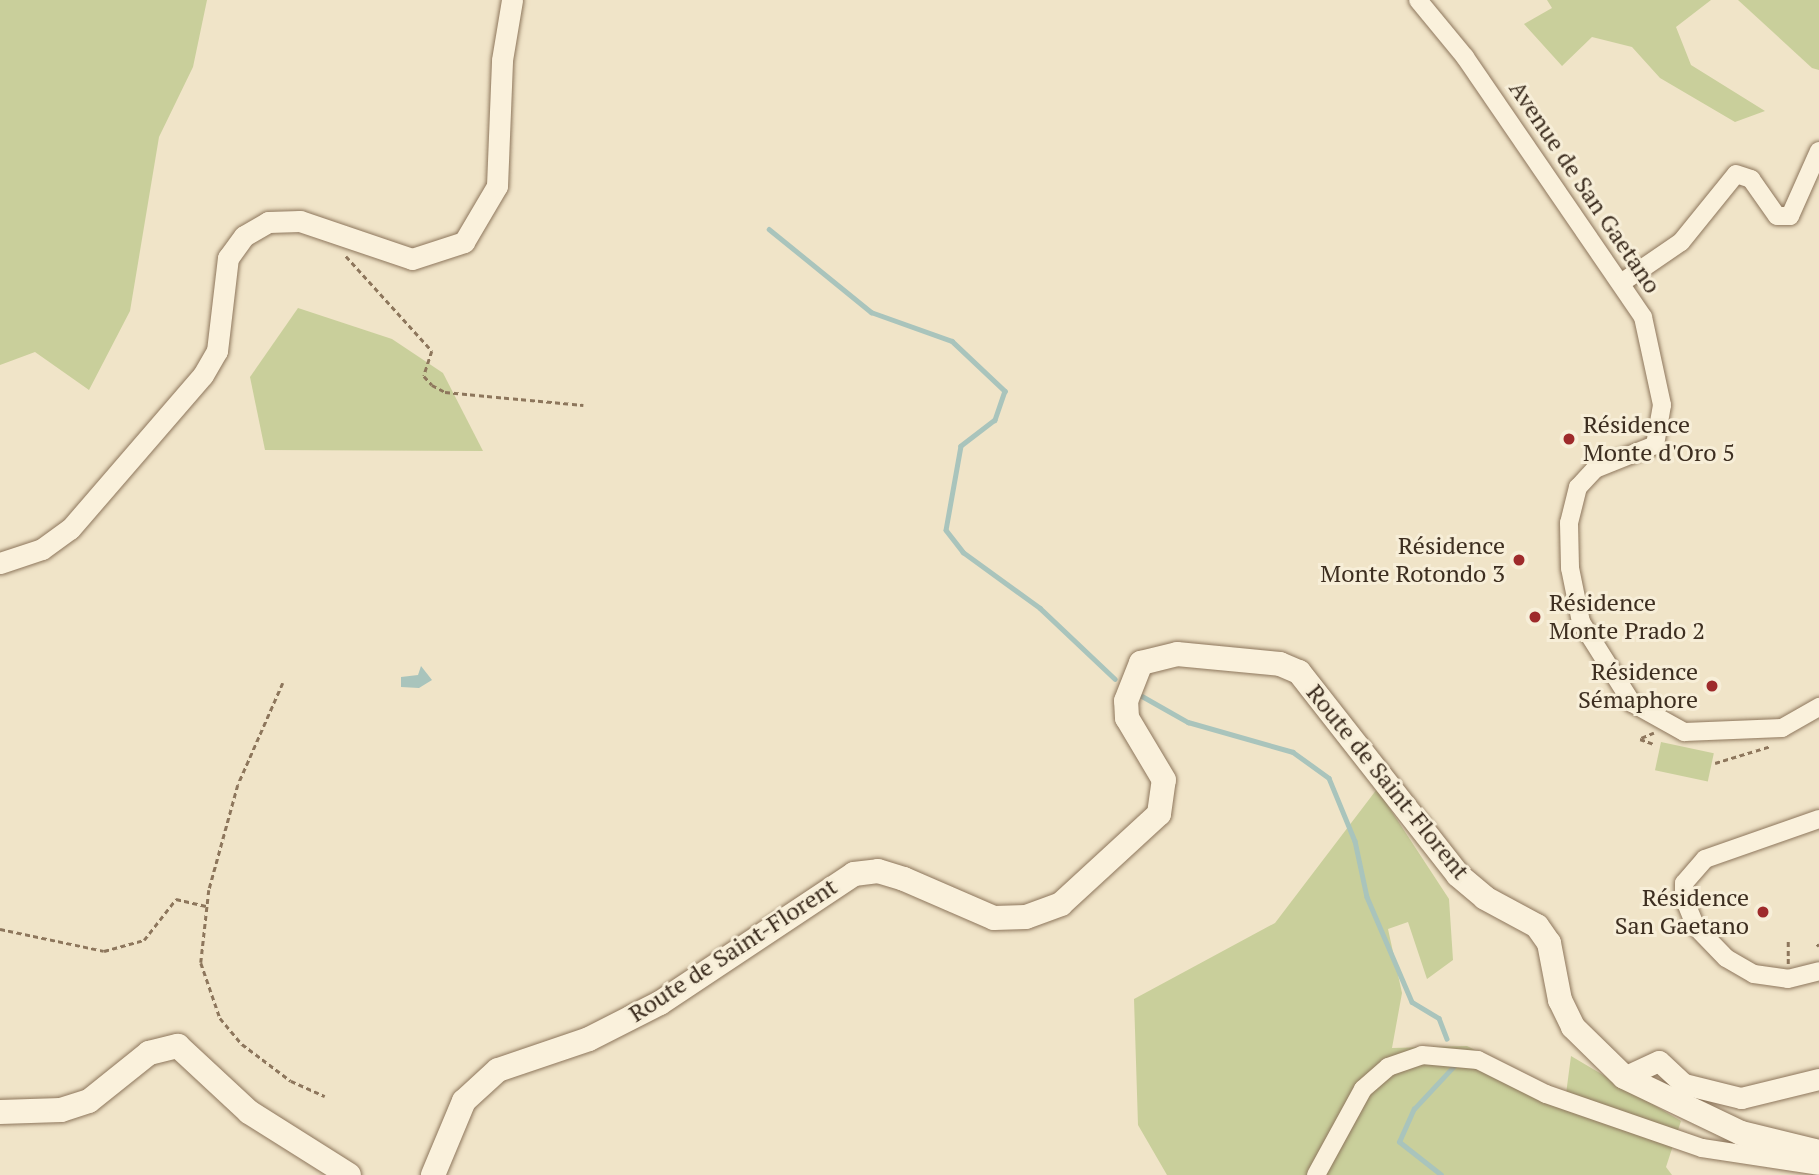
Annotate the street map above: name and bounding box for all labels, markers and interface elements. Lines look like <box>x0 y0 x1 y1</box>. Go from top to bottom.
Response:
street label: Avenue de San Gaetano <box>1503 75 1667 299</box>
place label: Résidence Monte d'Oro 5 <box>1583 411 1735 467</box>
marker: Résidence Monte d'Oro 5 <box>1561 431 1577 447</box>
place label: Résidence Monte Rotondo 3 <box>1320 532 1505 588</box>
marker: Résidence Monte Rotondo 3 <box>1511 552 1527 568</box>
place label: Résidence Monte Prado 2 <box>1549 589 1705 645</box>
marker: Résidence Monte Prado 2 <box>1527 609 1543 625</box>
place label: Résidence Sémaphore <box>1578 658 1698 714</box>
marker: Résidence Sémaphore <box>1704 678 1720 694</box>
street label: Route de Saint-Florent <box>1300 679 1476 885</box>
street label: Route de Saint-Florent <box>623 872 843 1028</box>
place label: Résidence San Gaetano <box>1615 884 1749 940</box>
marker: Résidence San Gaetano <box>1755 904 1771 920</box>

